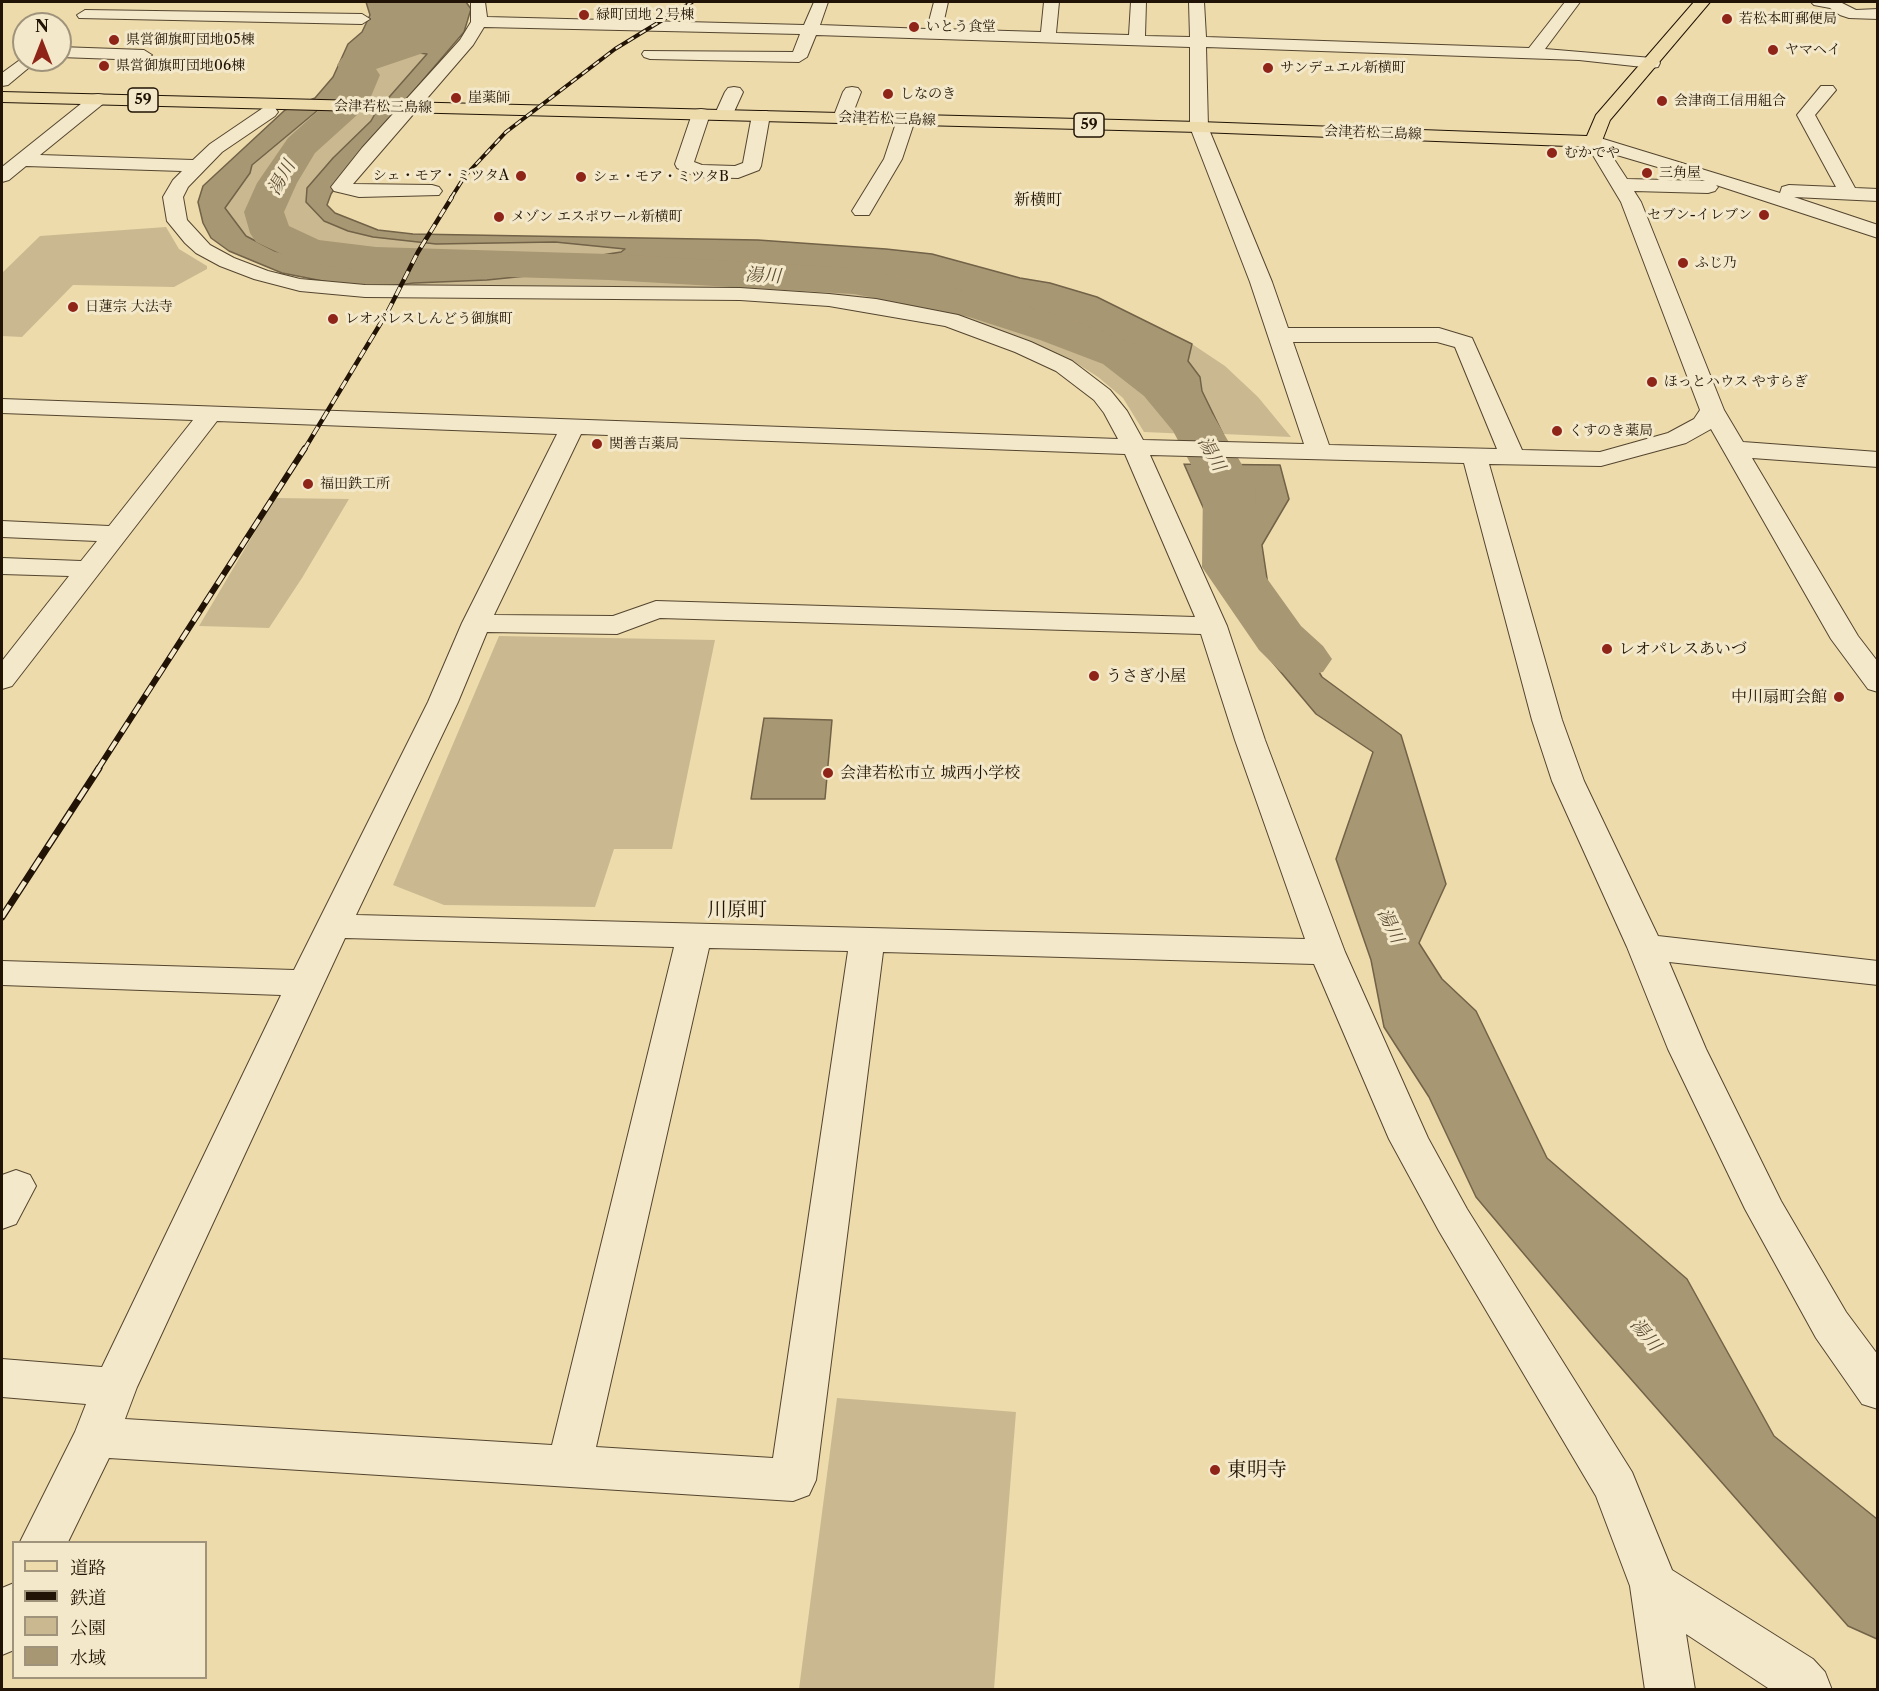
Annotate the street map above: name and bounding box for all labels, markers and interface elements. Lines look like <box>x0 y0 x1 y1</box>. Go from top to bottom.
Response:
place label: 緑町団地２号棟 <box>596 7 694 23</box>
marker: 緑町団地２号棟 <box>577 8 591 22</box>
place label: 若松本町郵便局 <box>1739 11 1837 27</box>
north arrow <box>12 12 72 72</box>
marker: 若松本町郵便局 <box>1720 12 1734 26</box>
text: N <box>35 16 49 36</box>
place label: いとう食堂 <box>926 19 996 35</box>
marker: いとう食堂 <box>907 20 921 34</box>
place label: 県営御旗町団地05棟 <box>126 32 254 48</box>
marker: 県営御旗町団地05棟 <box>107 33 121 47</box>
place label: ヤマヘイ <box>1785 42 1841 58</box>
marker: ヤマヘイ <box>1766 43 1780 57</box>
place label: 県営御旗町団地06棟 <box>116 58 245 74</box>
marker: 県営御旗町団地06棟 <box>97 59 111 73</box>
place label: サンデュエル新横町 <box>1280 60 1406 76</box>
marker: サンデュエル新横町 <box>1261 61 1275 75</box>
place label: しなのき <box>900 86 956 102</box>
marker: しなのき <box>881 87 895 101</box>
road number: 59 <box>128 88 158 112</box>
place label: 崖薬師 <box>468 90 510 106</box>
marker: 崖薬師 <box>449 91 463 105</box>
place label: 会津商工信用組合 <box>1674 93 1786 109</box>
marker: 会津商工信用組合 <box>1655 94 1669 108</box>
street label: 会津若松三島線 <box>334 98 432 116</box>
street label: 会津若松三島線 <box>838 109 936 129</box>
road number: 59 <box>1074 113 1104 137</box>
street label: 会津若松三島線 <box>1324 123 1422 143</box>
place label: むかでや <box>1564 145 1620 161</box>
marker: むかでや <box>1545 146 1559 160</box>
water label: 湯川 <box>264 157 300 199</box>
place label: 三角屋 <box>1659 165 1701 181</box>
marker: 三角屋 <box>1640 166 1654 180</box>
place label: シェ・モア・ミツタA <box>373 168 509 184</box>
marker: シェ・モア・ミツタA <box>514 169 528 183</box>
place label: シェ・モア・ミツタB <box>593 169 729 185</box>
marker: シェ・モア・ミツタB <box>574 170 588 184</box>
district label: 新横町 <box>1014 190 1062 210</box>
place label: セブン-イレブン <box>1648 207 1752 223</box>
marker: セブン-イレブン <box>1757 208 1771 222</box>
place label: メゾン エスポワール新横町 <box>511 209 683 225</box>
marker: メゾン エスポワール新横町 <box>492 210 506 224</box>
place label: ふじ乃 <box>1695 255 1737 271</box>
marker: ふじ乃 <box>1676 256 1690 270</box>
water label: 湯川 <box>744 264 782 288</box>
place label: 日蓮宗 大法寺 <box>85 299 173 315</box>
marker: 日蓮宗 大法寺 <box>66 300 80 314</box>
place label: レオパレスしんどう御旗町 <box>345 311 513 327</box>
marker: レオパレスしんどう御旗町 <box>326 312 340 326</box>
place label: ほっとハウス やすらぎ <box>1664 374 1808 390</box>
marker: ほっとハウス やすらぎ <box>1645 375 1659 389</box>
place label: くすのき薬局 <box>1569 423 1653 439</box>
marker: くすのき薬局 <box>1550 424 1564 438</box>
water label: 湯川 <box>1193 433 1229 475</box>
place label: 関善吉薬局 <box>609 436 679 452</box>
marker: 関善吉薬局 <box>590 437 604 451</box>
place label: 福田鉄工所 <box>320 476 390 492</box>
marker: 福田鉄工所 <box>301 477 315 491</box>
place label: レオパレスあいづ <box>1619 639 1747 659</box>
marker: レオパレスあいづ <box>1600 642 1614 656</box>
place label: うさぎ小屋 <box>1106 666 1186 686</box>
marker: うさぎ小屋 <box>1087 669 1101 683</box>
place label: 中川扇町会館 <box>1731 687 1827 707</box>
marker: 中川扇町会館 <box>1832 690 1846 704</box>
place label: 会津若松市立 城西小学校 <box>840 763 1020 783</box>
marker: 会津若松市立 城西小学校 <box>821 766 835 780</box>
district label: 川原町 <box>707 898 767 922</box>
water label: 湯川 <box>1372 905 1408 947</box>
water label: 湯川 <box>1625 1314 1665 1356</box>
place label: 東明寺 <box>1227 1458 1287 1482</box>
marker: 東明寺 <box>1208 1463 1222 1477</box>
legend <box>12 1541 207 1679</box>
text: 道路 <box>70 1557 106 1579</box>
text: 鉄道 <box>70 1587 106 1609</box>
text: 公園 <box>70 1617 106 1639</box>
text: 水域 <box>70 1647 106 1669</box>

